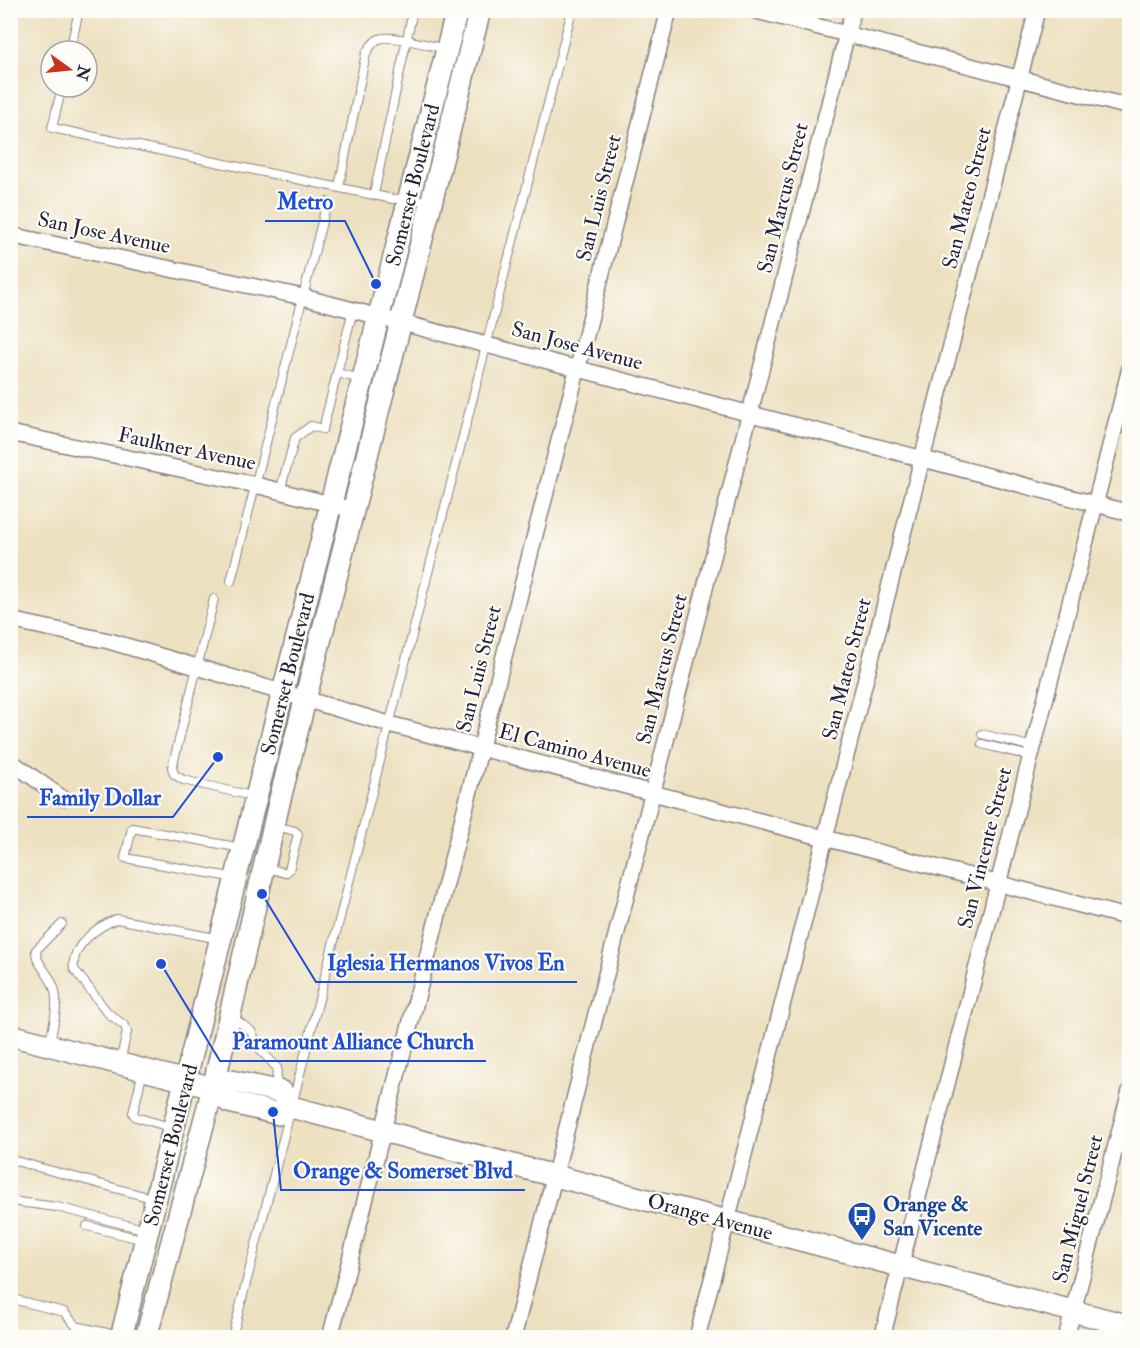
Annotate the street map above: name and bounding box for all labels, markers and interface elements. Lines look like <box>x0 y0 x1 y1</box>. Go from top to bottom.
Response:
north arrow <box>39 39 99 99</box>
text: N <box>71 62 94 83</box>
street label: Somerset Boulevard <box>380 100 446 269</box>
street label: San Marcus Street <box>751 120 815 276</box>
street label: San Mateo Street <box>936 124 998 272</box>
street label: San Luis Street <box>570 132 628 264</box>
callout: Metro <box>265 181 345 221</box>
text: Metro <box>276 188 333 216</box>
street label: San Jose Avenue <box>35 206 173 260</box>
street label: San Jose Avenue <box>508 315 646 377</box>
street label: Faulkner Avenue <box>116 421 259 477</box>
street label: Somerset Boulevard <box>255 589 321 758</box>
street label: San Marcus Street <box>630 591 694 747</box>
street label: San Mateo Street <box>816 595 878 743</box>
street label: San Luis Street <box>450 603 508 735</box>
street label: El Camino Avenue <box>496 718 654 784</box>
street label: San Vincente Street <box>952 764 1018 931</box>
callout: Family Dollar <box>27 777 173 817</box>
text: Family Dollar <box>39 784 162 813</box>
callout: Iglesia Hermanos Vivos En <box>316 942 577 982</box>
text: Iglesia Hermanos Vivos En <box>327 949 565 978</box>
callout: Paramount Alliance Church <box>220 1021 486 1061</box>
text: Paramount Alliance Church <box>232 1028 475 1056</box>
street label: Somerset Boulevard <box>138 1060 204 1229</box>
street label: San Miguel Street <box>1047 1132 1110 1286</box>
callout: Orange & Somerset Blvd <box>281 1150 525 1190</box>
text: Orange & Somerset Blvd <box>293 1157 513 1186</box>
street label: Orange Avenue <box>644 1187 776 1247</box>
place label: Orange & San Vicente <box>883 1191 983 1242</box>
bus stop icon: Orange & San Vicente <box>846 1200 878 1242</box>

